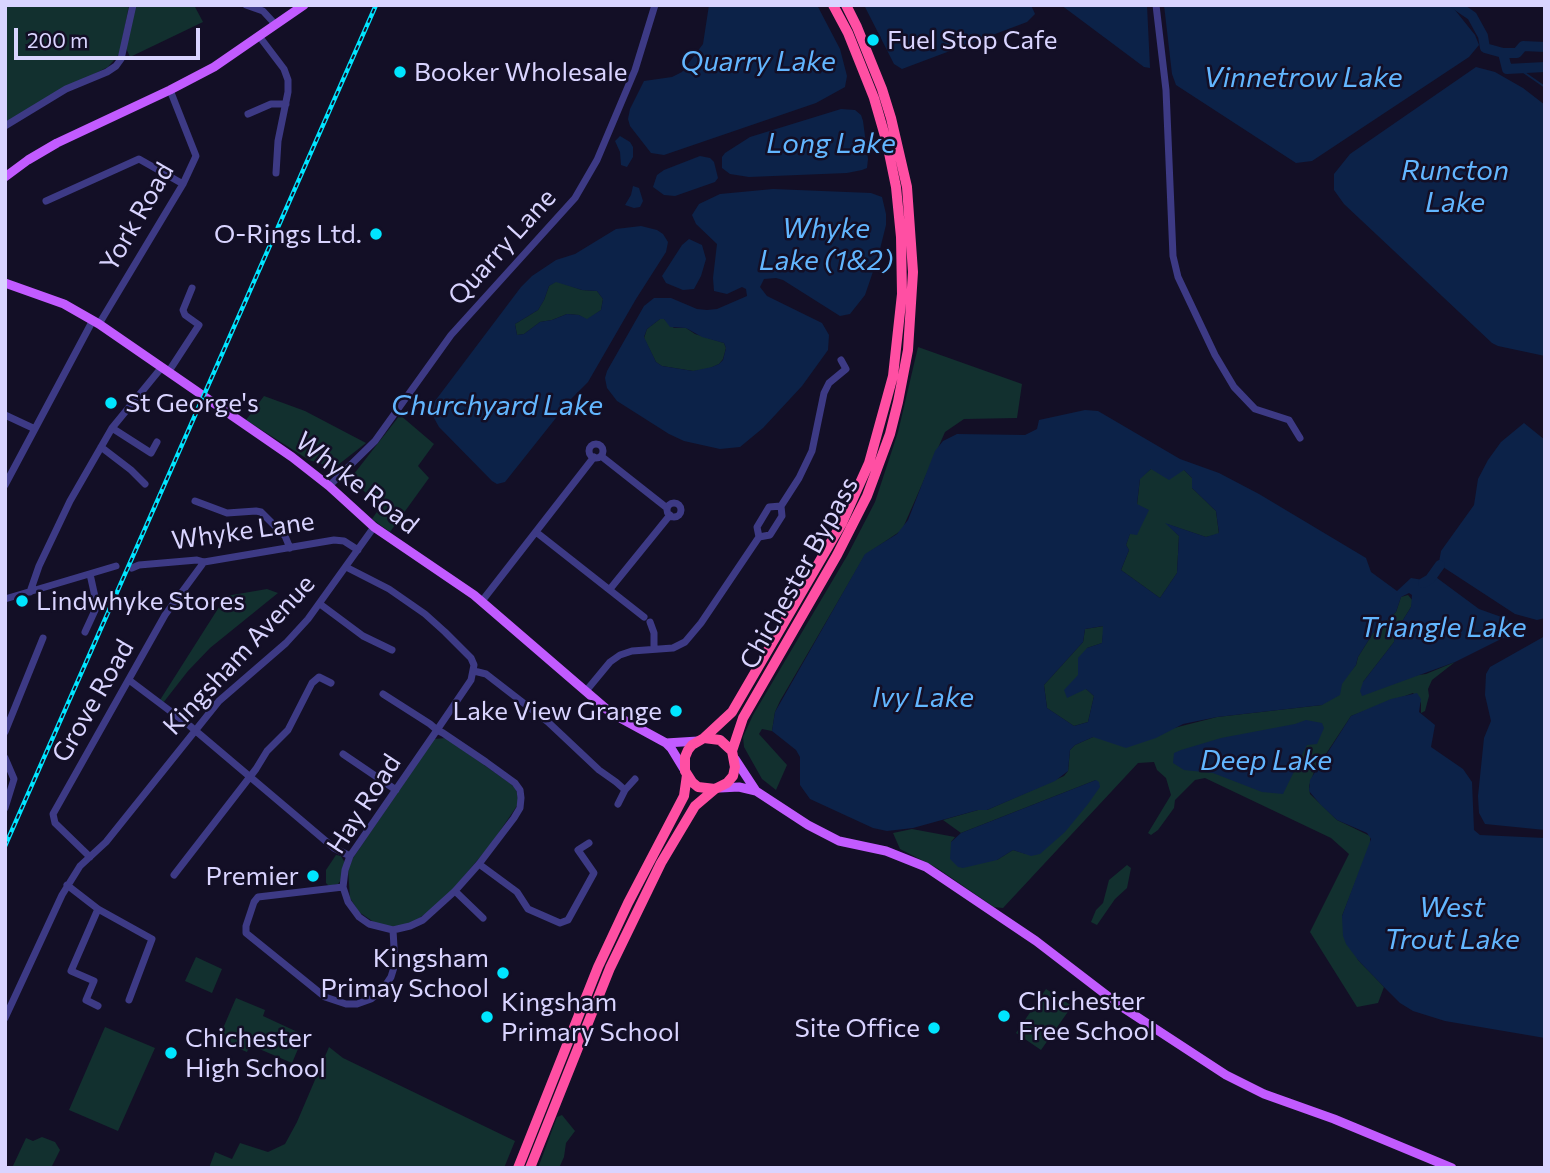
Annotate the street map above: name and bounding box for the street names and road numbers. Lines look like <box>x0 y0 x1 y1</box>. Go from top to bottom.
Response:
street label: York Road <box>93 157 181 277</box>
street label: Quarry Lane <box>442 182 562 312</box>
street label: Whyke Road <box>289 425 425 541</box>
street label: Chichester Bypass <box>733 471 865 675</box>
street label: Whyke Lane <box>170 506 316 556</box>
street label: Kingsham Avenue <box>157 568 321 742</box>
street label: Grove Road <box>45 634 141 768</box>
street label: Hay Road <box>320 749 408 859</box>

